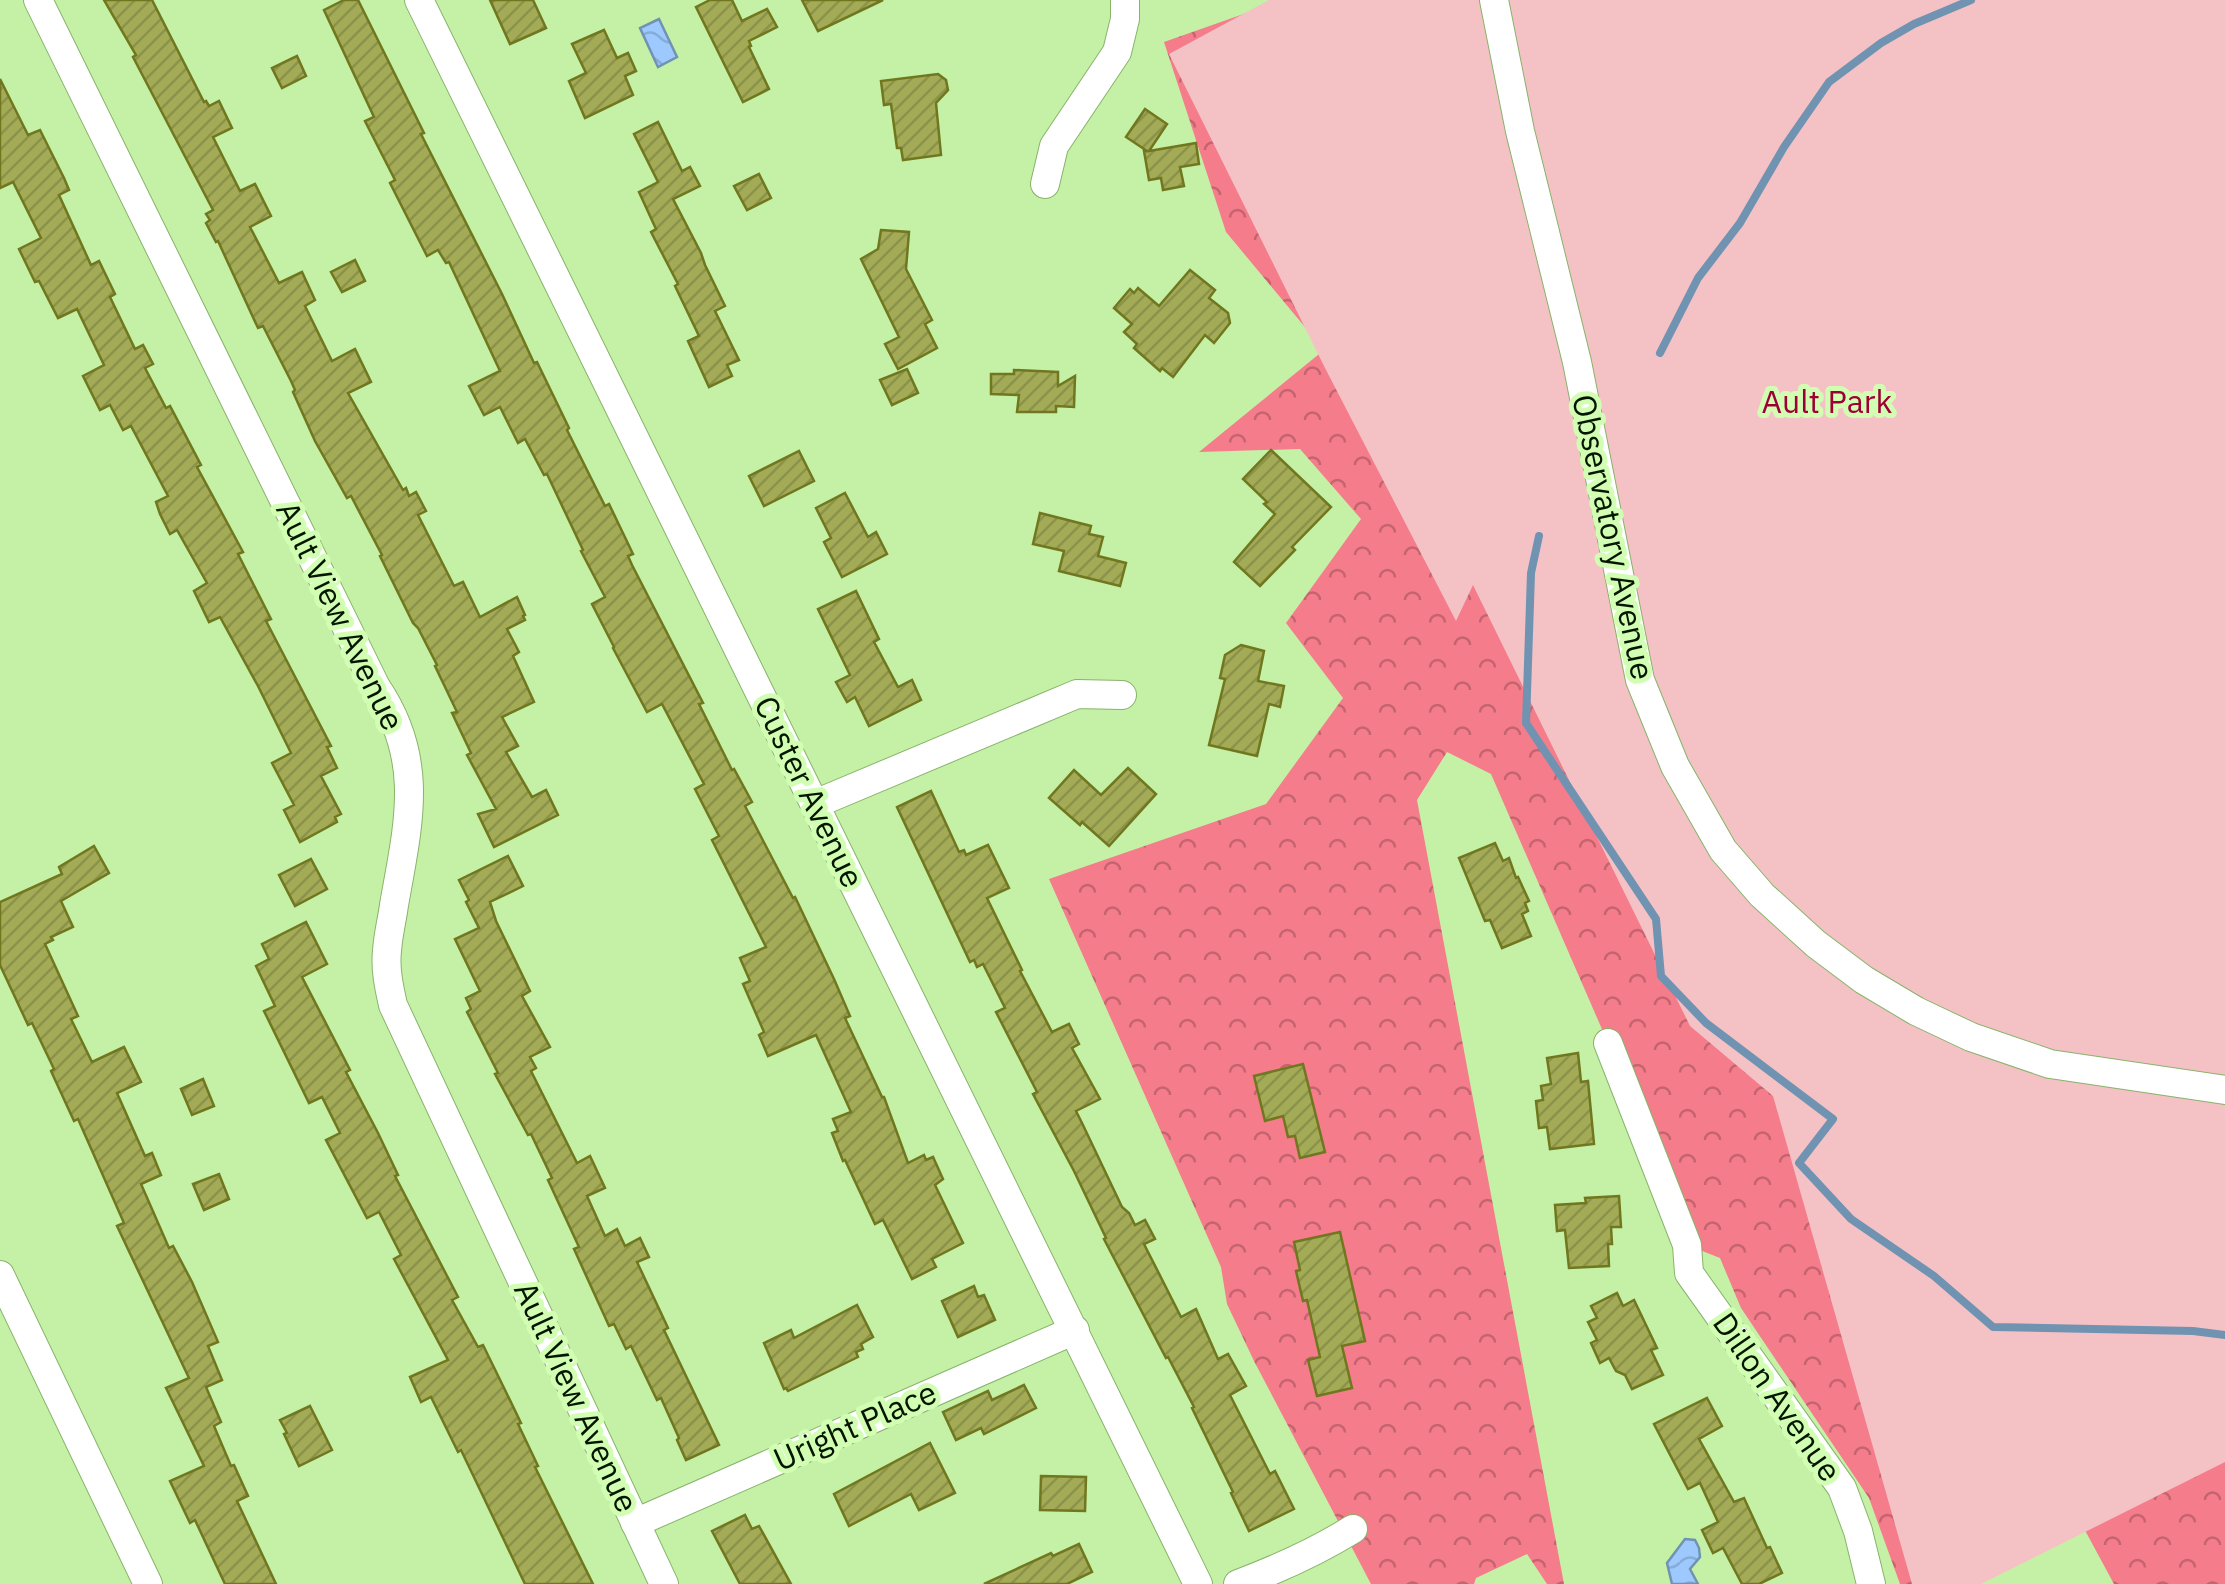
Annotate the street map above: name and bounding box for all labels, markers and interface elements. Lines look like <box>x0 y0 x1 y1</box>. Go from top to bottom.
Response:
park label: Ault Park <box>1762 380 1893 422</box>
street label: Observatory Avenue <box>1563 390 1665 683</box>
street label: Ault View Avenue <box>267 494 415 737</box>
street label: Custer Avenue <box>745 689 874 894</box>
street label: Ault View Avenue <box>505 1274 649 1519</box>
street label: Dillon Avenue <box>1704 1304 1852 1489</box>
street label: Uright Place <box>767 1371 943 1480</box>

